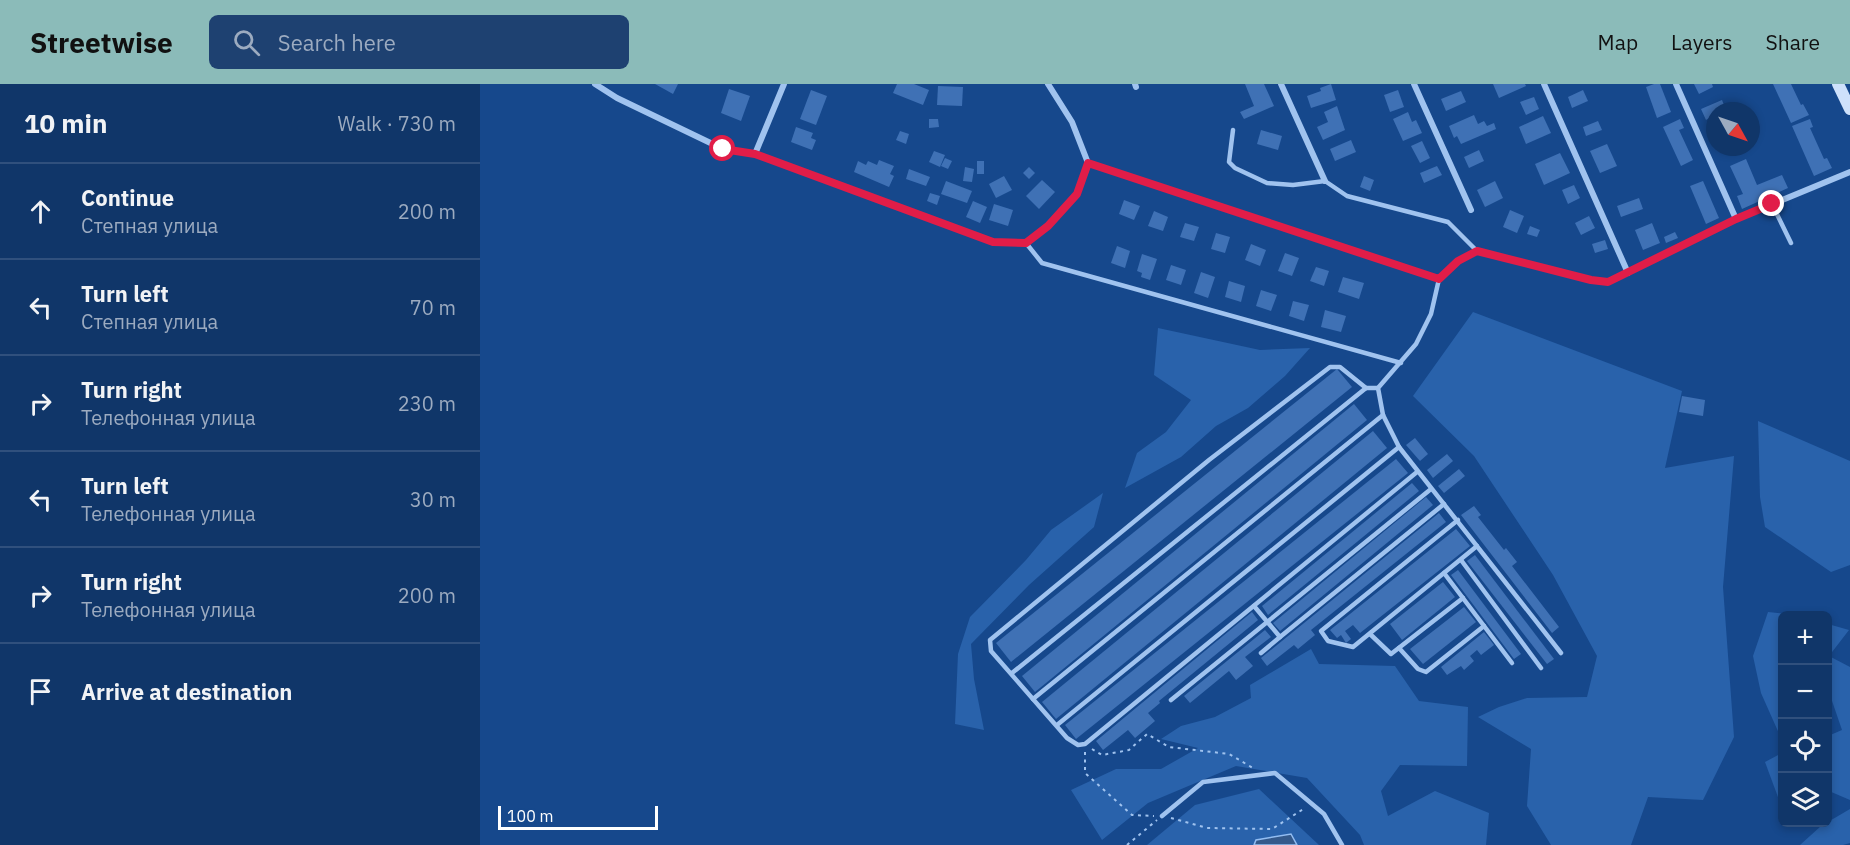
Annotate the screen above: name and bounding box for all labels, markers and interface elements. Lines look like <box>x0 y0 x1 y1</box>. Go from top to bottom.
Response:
search box <box>209 15 629 69</box>
text: Streetwise <box>30 24 173 61</box>
icon: search <box>230 26 263 59</box>
text: Search here <box>278 28 396 57</box>
text: Map <box>1598 28 1638 56</box>
text: Layers <box>1671 28 1733 56</box>
text: Share <box>1766 28 1820 56</box>
north arrow <box>1706 102 1760 156</box>
text: 10 min <box>24 106 108 140</box>
text: Walk · 730 m <box>338 110 456 137</box>
route start <box>709 135 735 161</box>
text: Continue <box>81 183 174 212</box>
route end <box>1758 190 1784 216</box>
icon: ahead <box>24 195 57 228</box>
text: 200 m <box>398 198 456 225</box>
text: Степная улица <box>81 212 218 239</box>
text: Turn left <box>81 279 169 308</box>
icon: left <box>24 291 57 324</box>
text: 70 m <box>410 294 456 321</box>
text: Степная улица <box>81 308 218 335</box>
text: Turn right <box>81 375 182 404</box>
icon: right <box>24 387 57 420</box>
text: 230 m <box>398 390 456 417</box>
text: Телефонная улица <box>81 404 256 431</box>
text: Turn left <box>81 471 169 500</box>
icon: left <box>24 483 57 516</box>
text: 30 m <box>410 486 456 513</box>
text: Телефонная улица <box>81 500 256 527</box>
text: Turn right <box>81 567 182 596</box>
icon: right <box>24 579 57 612</box>
text: 200 m <box>398 582 456 609</box>
text: Телефонная улица <box>81 596 256 623</box>
map controls <box>1778 611 1832 827</box>
button: + <box>1778 611 1832 665</box>
button: − <box>1778 665 1832 719</box>
icon: arrive <box>24 675 57 708</box>
text: Arrive at destination <box>81 677 292 706</box>
button: locate <box>1778 719 1832 773</box>
button: layers <box>1778 773 1832 827</box>
scale bar <box>498 803 658 830</box>
text: 100 m <box>507 806 554 826</box>

